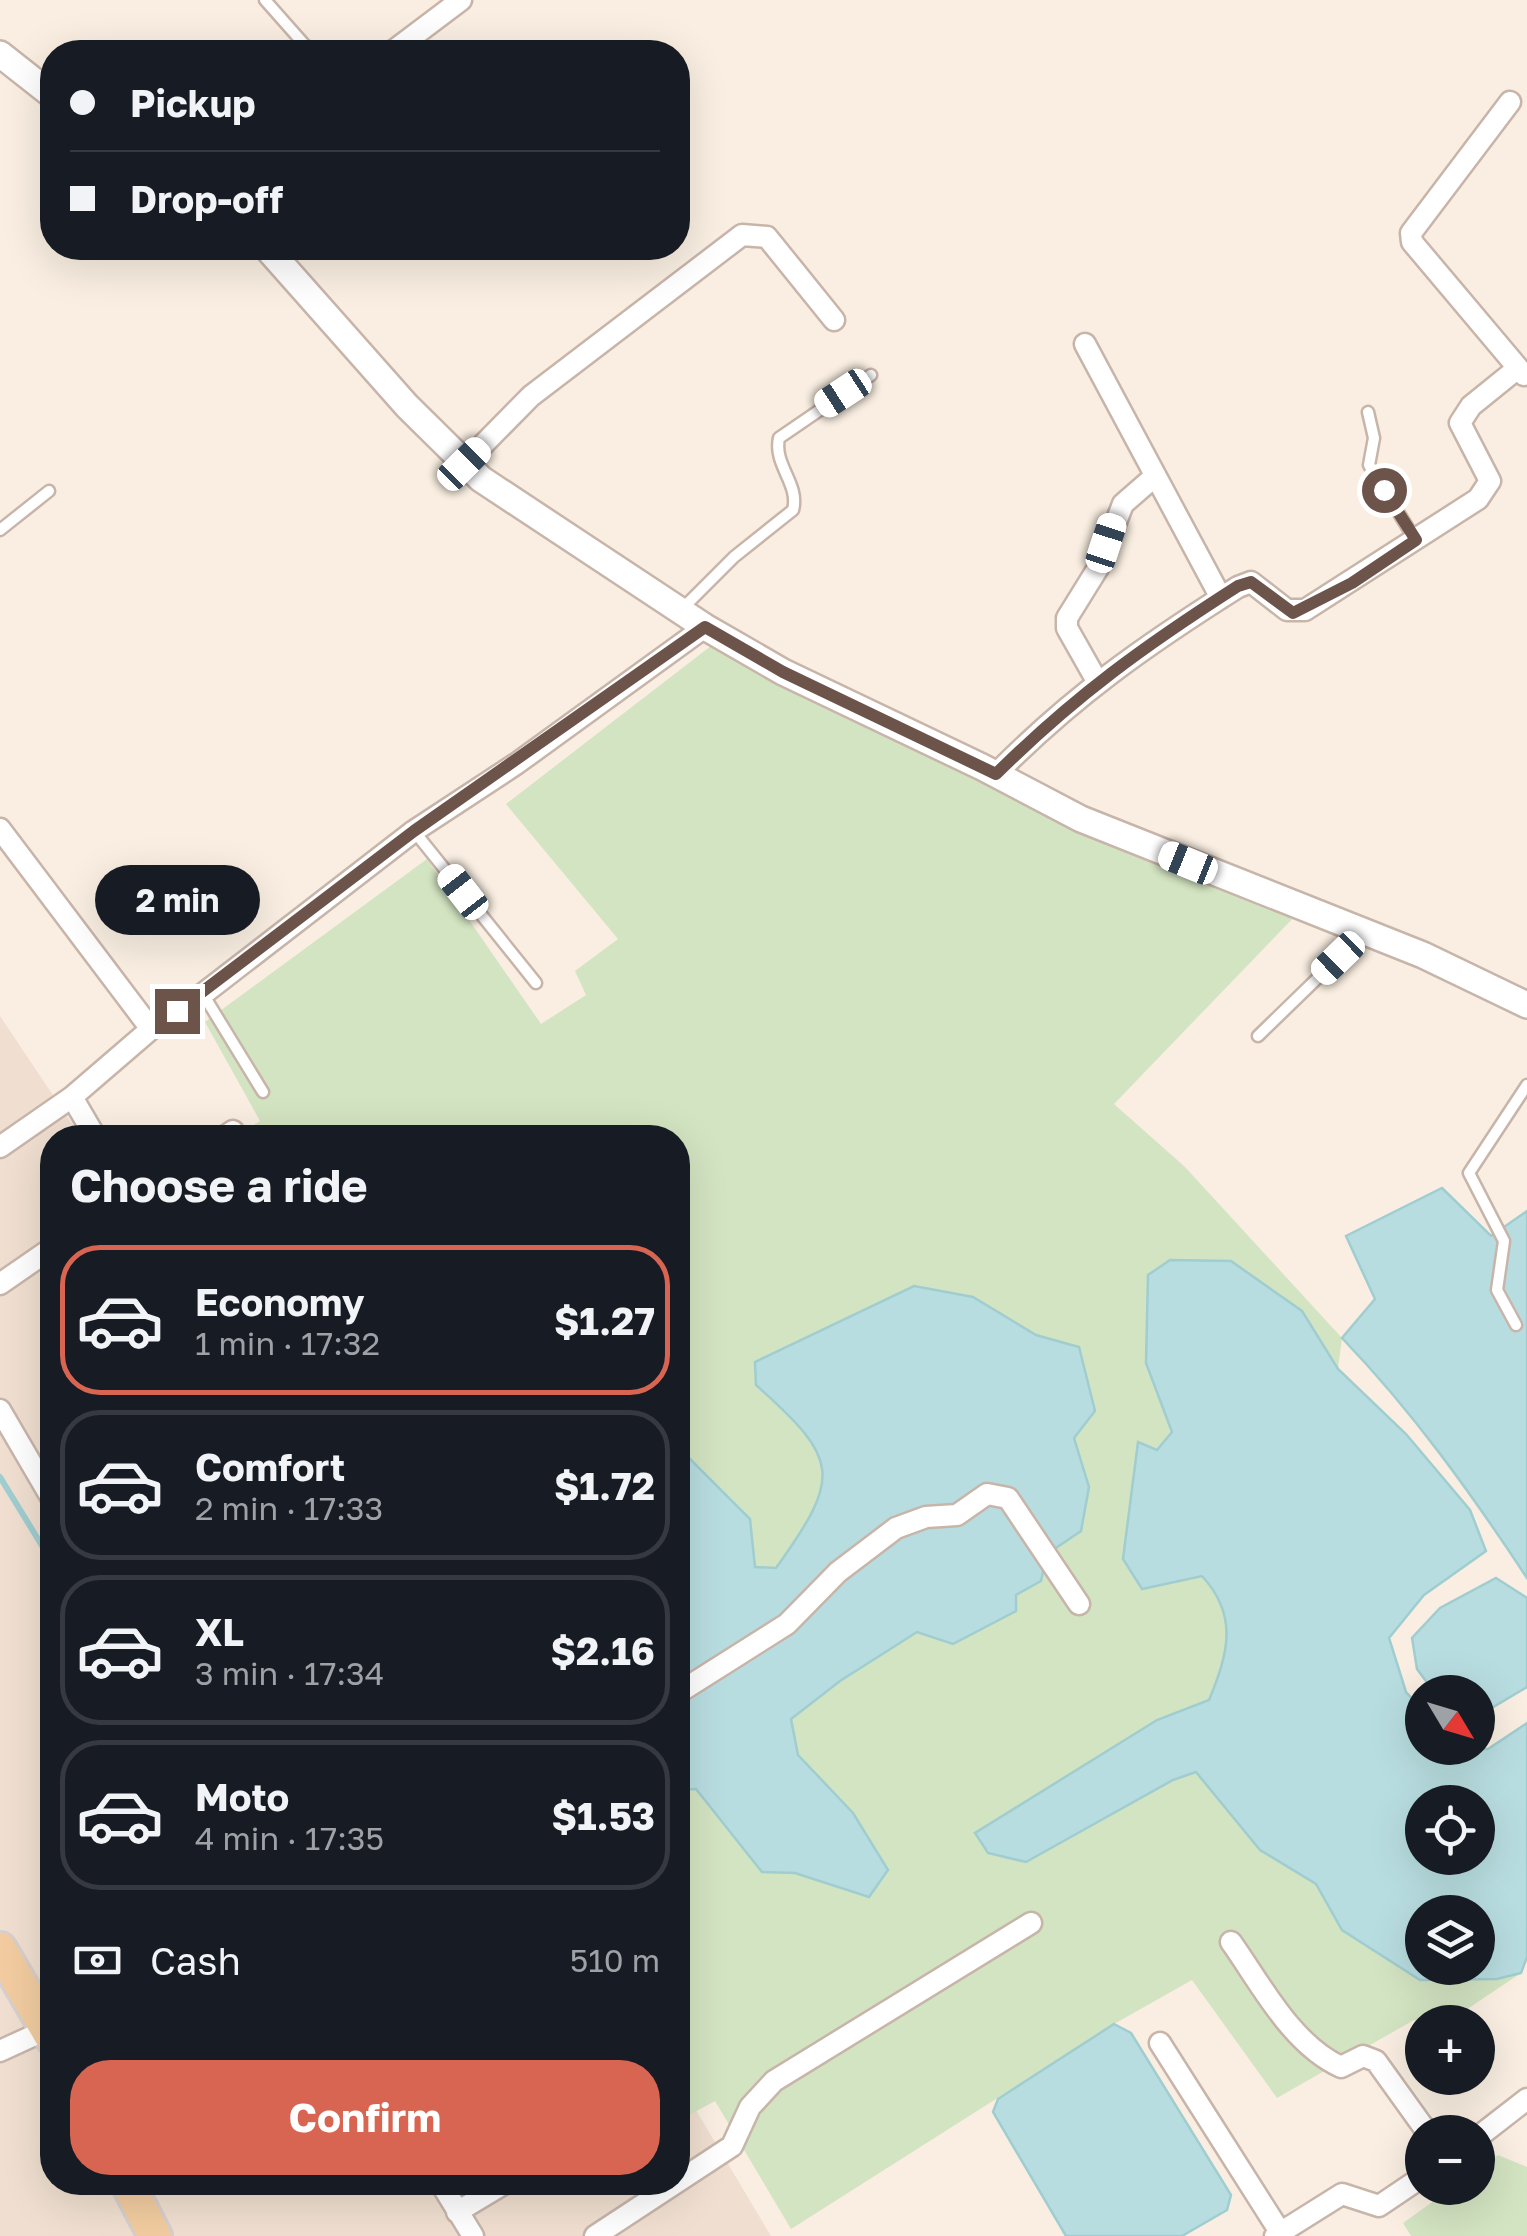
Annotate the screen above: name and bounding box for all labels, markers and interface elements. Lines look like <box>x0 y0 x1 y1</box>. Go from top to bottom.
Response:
text: Pickup <box>130 80 256 125</box>
text: Drop-off <box>130 176 283 221</box>
car <box>810 364 876 422</box>
car <box>432 432 496 496</box>
route start <box>1362 468 1407 513</box>
car <box>1082 510 1130 576</box>
car <box>1155 838 1221 888</box>
car <box>433 859 493 925</box>
callout: 2 min <box>94 866 260 936</box>
text: 2 min <box>136 881 219 919</box>
car <box>1306 926 1370 990</box>
route end <box>155 989 200 1034</box>
text: Choose a ride <box>70 1158 368 1212</box>
icon: car <box>75 1275 165 1365</box>
text: Economy <box>195 1279 364 1324</box>
text: $1.27 <box>554 1298 655 1343</box>
text: 1 min · 17:32 <box>195 1324 380 1362</box>
icon: car <box>75 1440 165 1530</box>
text: Comfort <box>195 1444 345 1489</box>
text: $1.72 <box>554 1463 655 1508</box>
text: 2 min · 17:33 <box>195 1489 383 1527</box>
icon: car <box>75 1605 165 1695</box>
text: XL <box>195 1609 244 1654</box>
text: $2.16 <box>550 1628 655 1673</box>
text: 3 min · 17:34 <box>195 1654 384 1692</box>
north arrow <box>1405 1675 1495 1765</box>
map controls <box>1405 1675 1495 2205</box>
icon: car <box>75 1770 165 1860</box>
text: Moto <box>195 1774 289 1819</box>
button: locate <box>1405 1785 1495 1875</box>
text: $1.53 <box>551 1793 655 1838</box>
text: 4 min · 17:35 <box>195 1819 384 1857</box>
button: layers <box>1405 1895 1495 1985</box>
icon: cash <box>70 1933 125 1988</box>
text: Cash <box>150 1938 241 1983</box>
text: 510 m <box>570 1941 660 1979</box>
button: + <box>1405 2005 1495 2095</box>
button: Confirm <box>70 2060 660 2175</box>
button: − <box>1405 2115 1495 2205</box>

